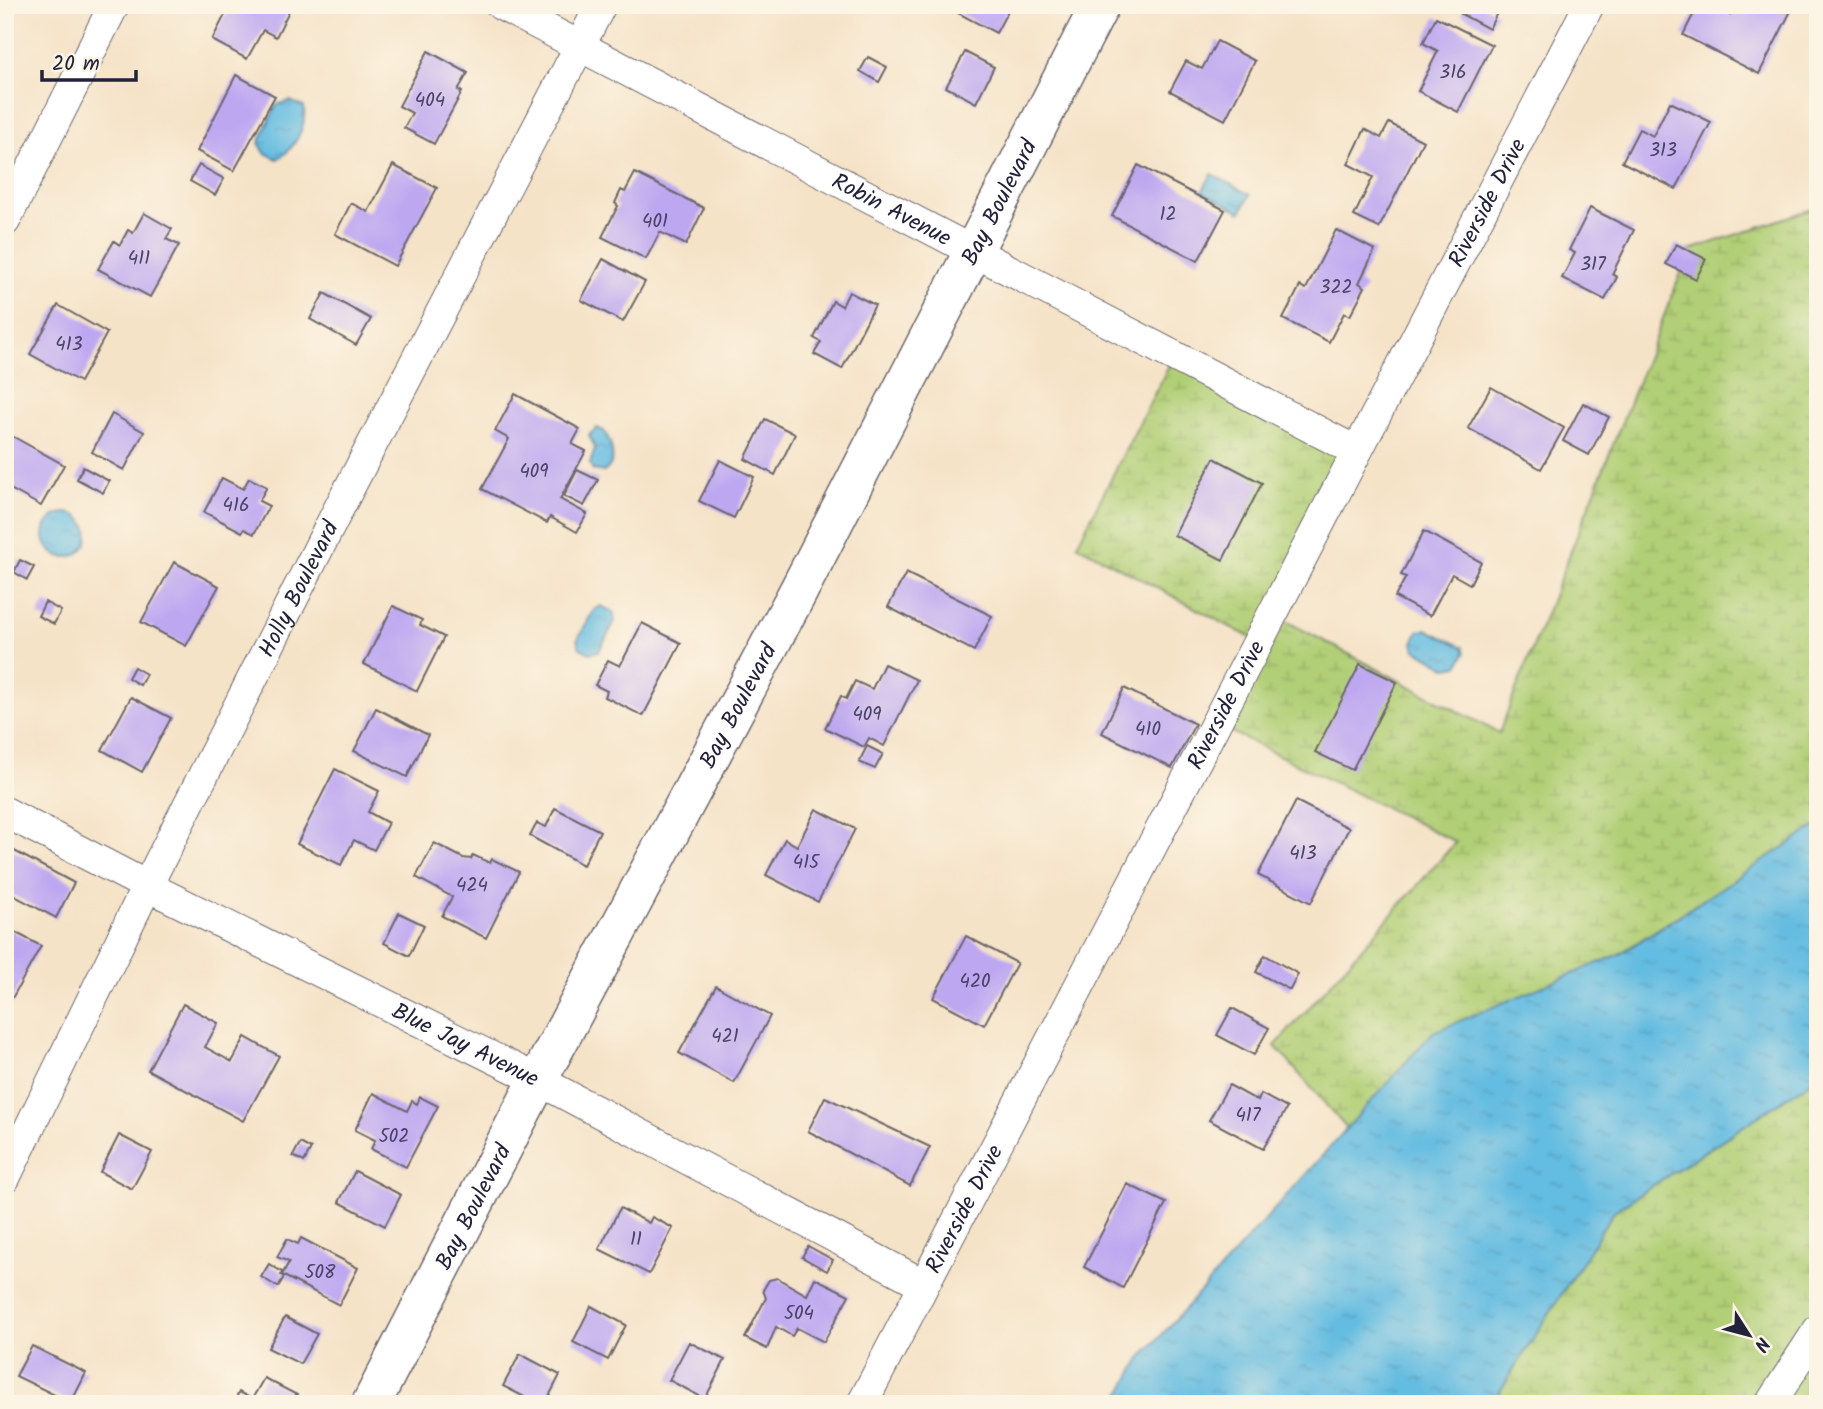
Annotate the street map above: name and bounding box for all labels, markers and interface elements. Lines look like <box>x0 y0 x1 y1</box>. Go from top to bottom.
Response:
scale bar <box>42 38 136 82</box>
text: 20 m <box>52 48 100 81</box>
house number: 316 <box>1439 58 1467 88</box>
house number: 404 <box>415 86 445 116</box>
street label: Bay Boulevard <box>953 133 1048 272</box>
street label: Riverside Drive <box>1440 133 1537 274</box>
house number: 313 <box>1649 136 1677 166</box>
street label: Robin Avenue <box>825 165 957 257</box>
house number: 12 <box>1159 200 1177 230</box>
house number: 401 <box>642 207 668 237</box>
house number: 411 <box>128 244 150 274</box>
house number: 317 <box>1580 250 1607 280</box>
house number: 322 <box>1320 273 1352 303</box>
house number: 413 <box>55 330 83 360</box>
house number: 409 <box>519 457 549 487</box>
house number: 416 <box>223 491 250 521</box>
street label: Holly Boulevard <box>250 515 350 664</box>
street label: Riverside Drive <box>1179 635 1276 777</box>
street label: Bay Boulevard <box>691 637 788 775</box>
house number: 409 <box>852 700 882 730</box>
house number: 410 <box>1135 715 1161 745</box>
house number: 413 <box>1289 839 1317 869</box>
house number: 415 <box>793 848 821 878</box>
house number: 424 <box>456 871 488 901</box>
house number: 420 <box>959 967 991 997</box>
street label: Blue Jay Avenue <box>385 994 545 1098</box>
house number: 421 <box>711 1022 739 1052</box>
house number: 417 <box>1235 1101 1262 1131</box>
house number: 502 <box>379 1122 409 1152</box>
street label: Bay Boulevard <box>427 1138 522 1277</box>
street label: Riverside Drive <box>917 1139 1014 1281</box>
house number: 11 <box>630 1225 642 1255</box>
house number: 508 <box>304 1258 336 1288</box>
house number: 504 <box>784 1299 814 1329</box>
north arrow <box>1714 1300 1784 1370</box>
text: N <box>1745 1330 1777 1357</box>

